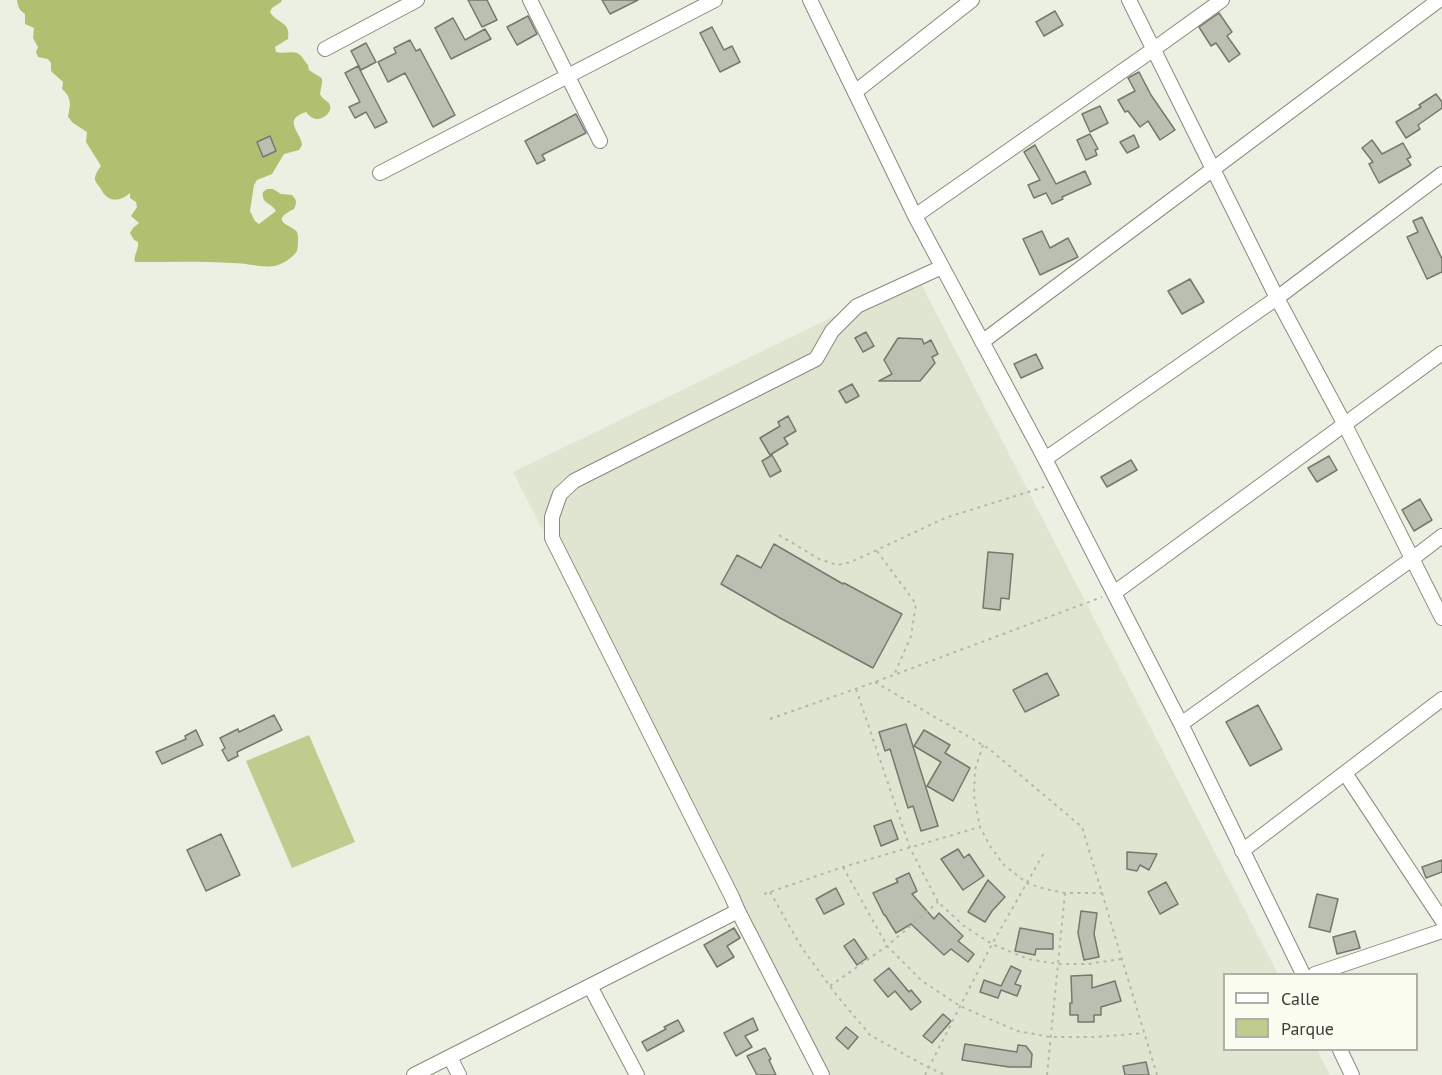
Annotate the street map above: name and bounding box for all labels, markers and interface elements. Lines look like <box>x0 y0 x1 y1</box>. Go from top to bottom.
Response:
legend <box>1223 973 1418 1051</box>
text: Calle <box>1281 987 1320 1010</box>
text: Parque <box>1281 1017 1334 1040</box>

